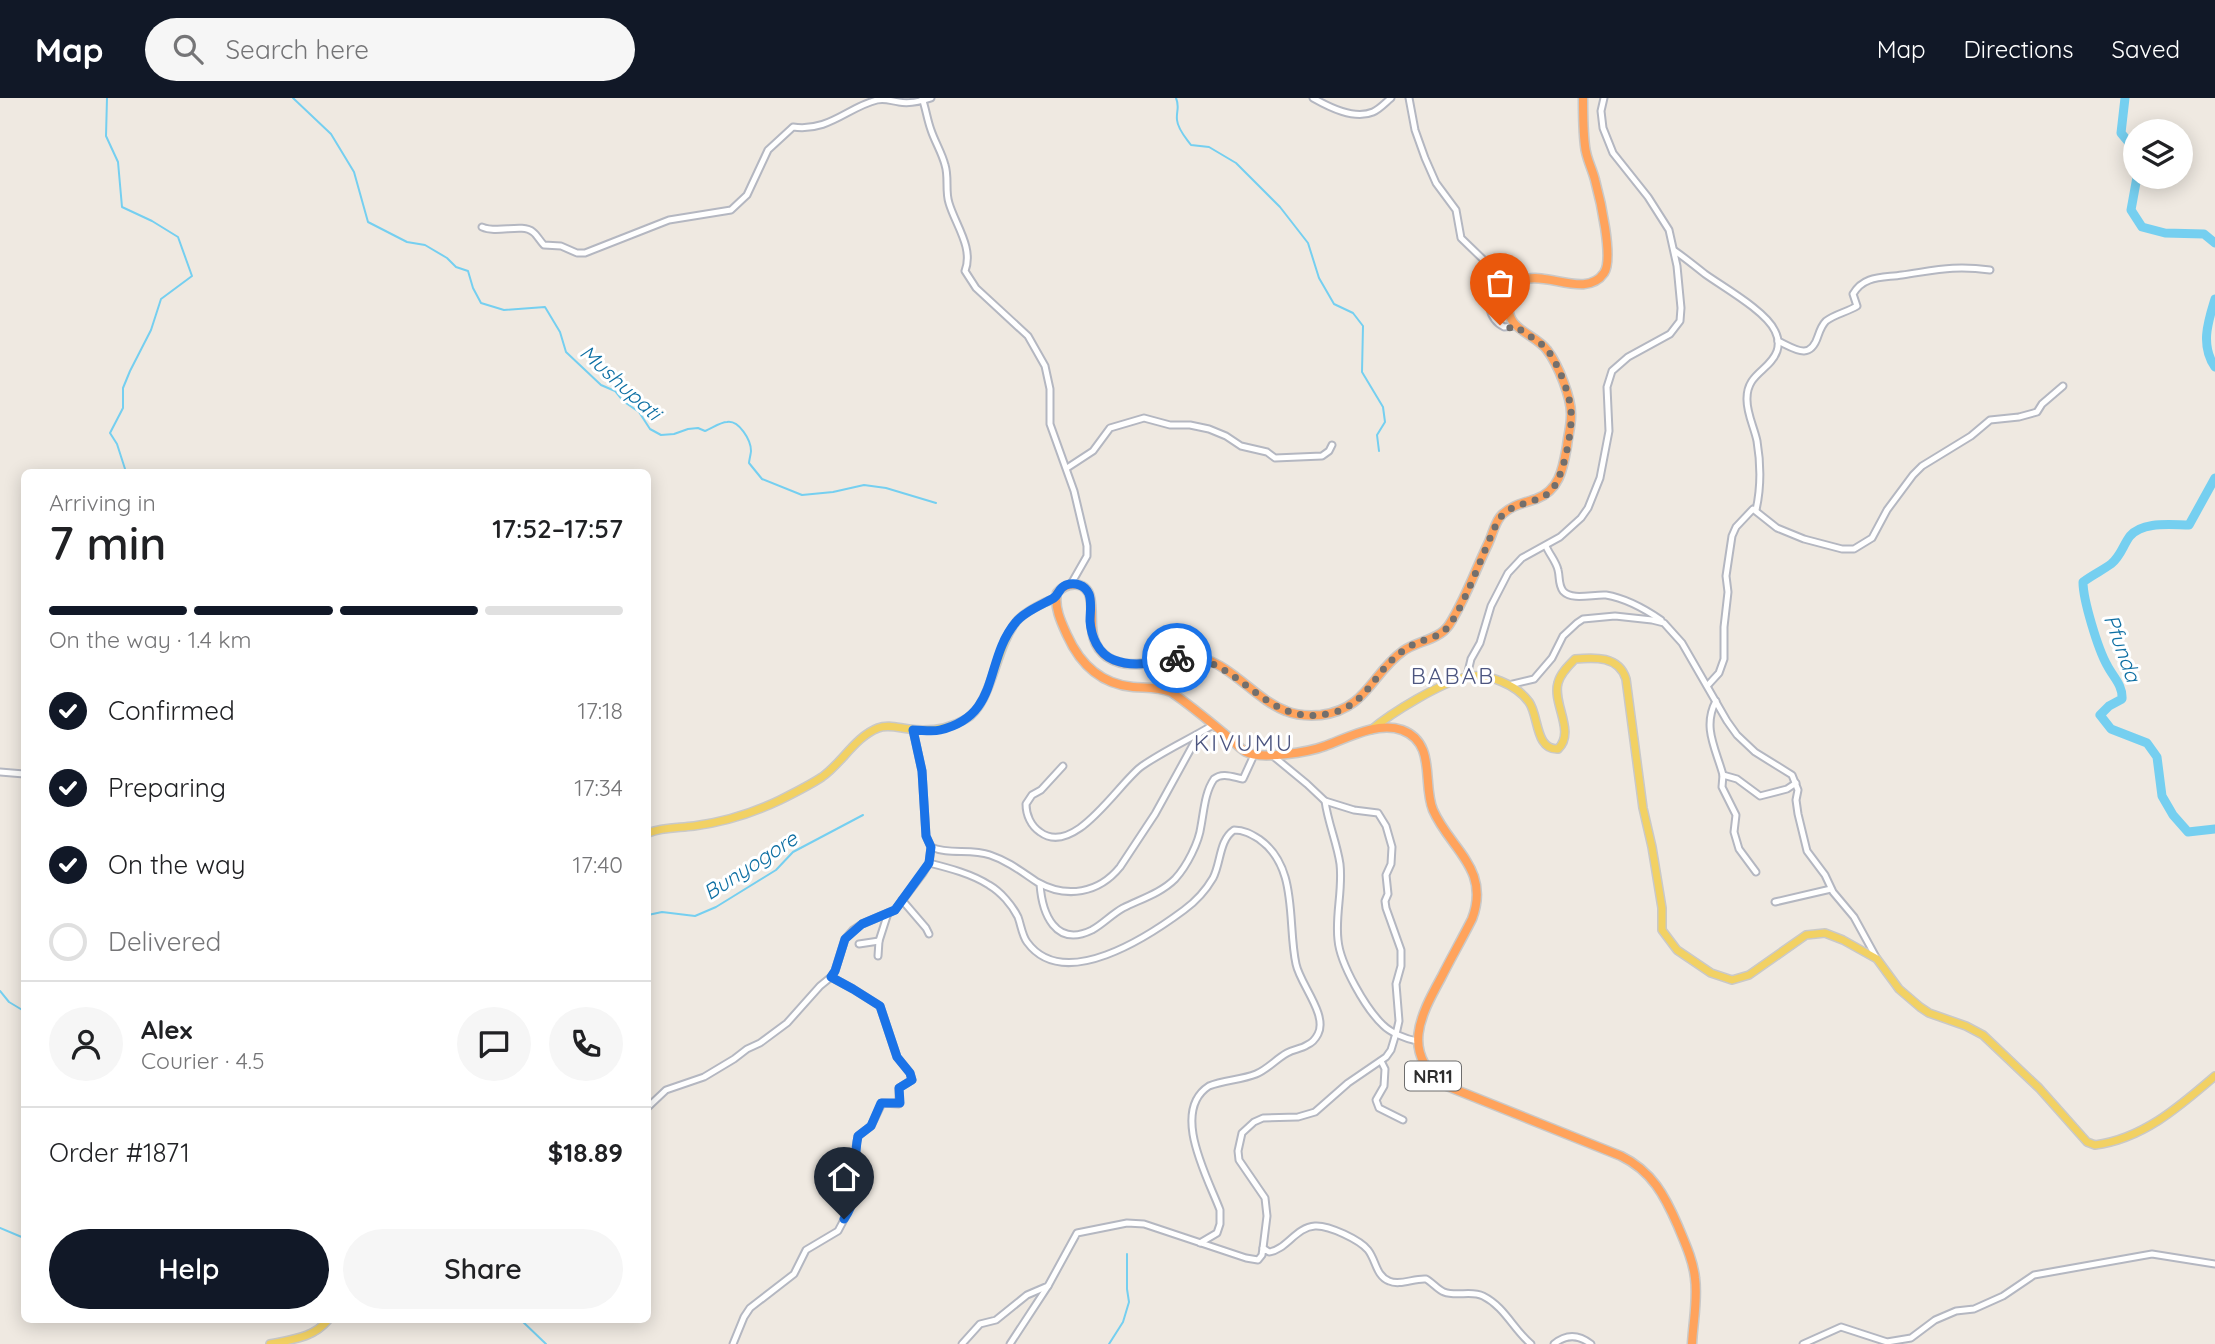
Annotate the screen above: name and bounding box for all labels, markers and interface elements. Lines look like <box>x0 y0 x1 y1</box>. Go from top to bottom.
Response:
search box <box>145 18 635 81</box>
text: Map <box>35 29 103 70</box>
icon: search <box>169 30 207 68</box>
text: Search here <box>225 33 369 66</box>
text: Map <box>1877 34 1926 64</box>
text: Directions <box>1964 34 2074 64</box>
text: Saved <box>2112 34 2180 64</box>
map controls <box>2123 119 2193 189</box>
button: layers <box>2123 119 2193 189</box>
pin <box>1470 253 1530 325</box>
icon: bag <box>1481 264 1519 302</box>
water label: Mushupati <box>575 339 669 427</box>
text: Arriving in <box>49 488 156 517</box>
text: 17:52–17:57 <box>492 512 623 545</box>
text: 7 min <box>49 514 166 572</box>
water label: Pfunda <box>2099 611 2148 686</box>
courier <box>1142 623 1212 693</box>
text: On the way · 1.4 km <box>49 625 251 654</box>
icon: bike <box>1158 639 1196 677</box>
district label: BABAB <box>1411 661 1495 690</box>
icon: check <box>49 692 87 730</box>
text: Confirmed <box>108 694 235 727</box>
text: 17:18 <box>577 696 623 725</box>
district label: KIVUMU <box>1194 728 1294 757</box>
icon: check <box>49 769 87 807</box>
text: Preparing <box>108 771 226 804</box>
text: 17:34 <box>574 773 623 802</box>
water label: Bunyogore <box>698 824 803 905</box>
icon: check <box>49 846 87 884</box>
text: On the way <box>108 848 246 881</box>
text: 17:40 <box>573 850 623 879</box>
text: Delivered <box>108 925 221 958</box>
button: person <box>49 1007 123 1081</box>
button: chat <box>457 1007 531 1081</box>
button: phone <box>549 1007 623 1081</box>
text: Alex <box>141 1013 192 1046</box>
text: Courier · 4.5 <box>141 1046 265 1075</box>
road number: NR11 <box>1405 1062 1461 1091</box>
text: Order #1871 <box>49 1136 190 1169</box>
text: $18.89 <box>548 1136 623 1169</box>
pin <box>814 1147 874 1219</box>
icon: home <box>825 1158 863 1196</box>
button: Help <box>49 1229 329 1309</box>
button: Share <box>343 1229 623 1309</box>

